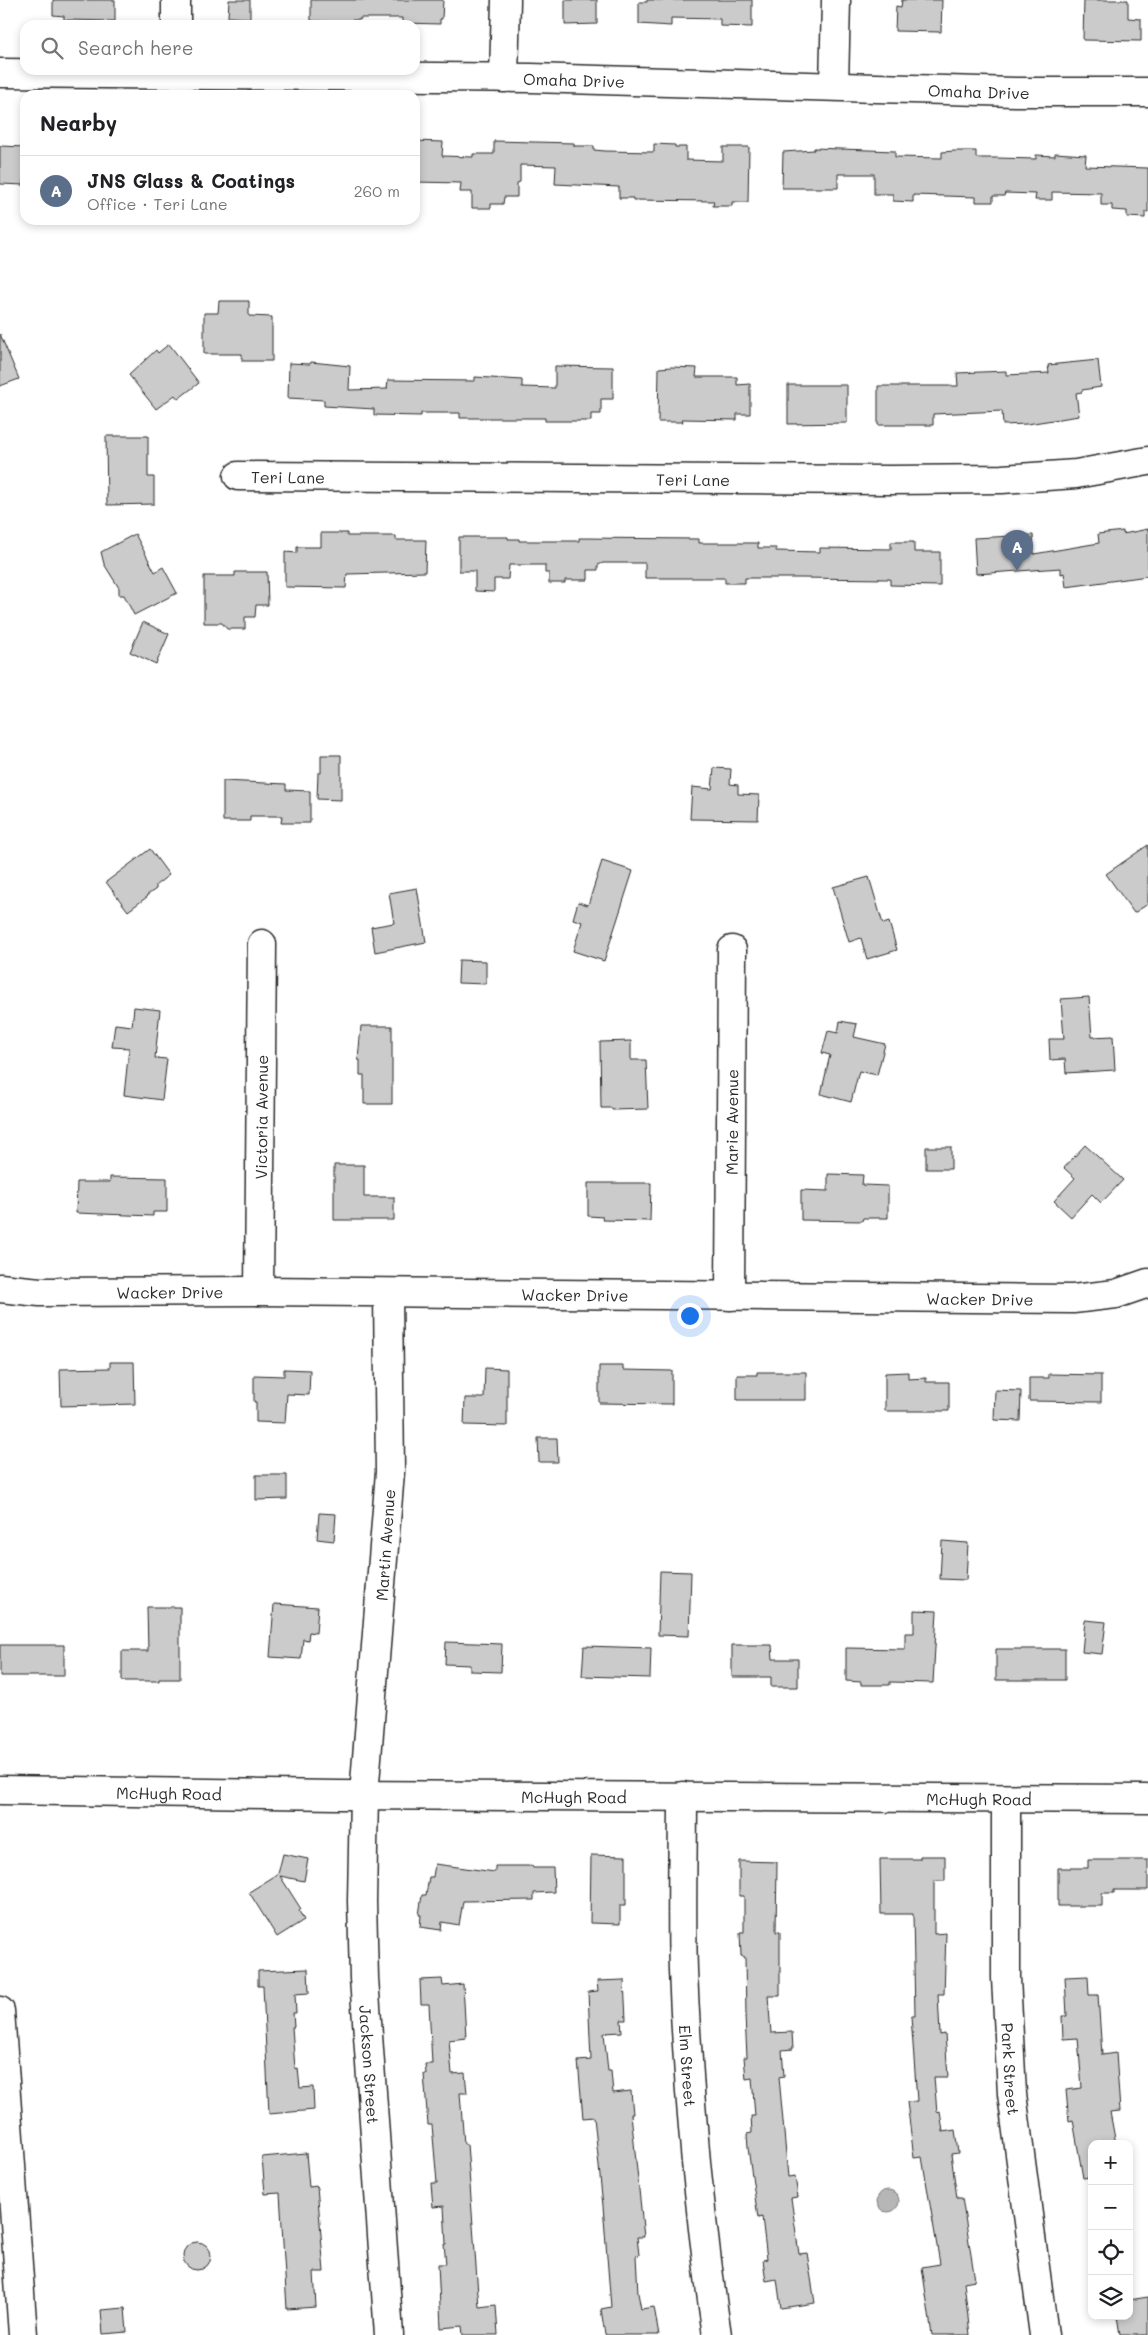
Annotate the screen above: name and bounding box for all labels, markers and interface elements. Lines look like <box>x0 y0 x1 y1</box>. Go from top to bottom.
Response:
search box <box>20 20 420 75</box>
icon: search <box>38 34 66 62</box>
text: Search here <box>78 35 194 60</box>
street label: Omaha Drive <box>523 67 625 91</box>
street label: Omaha Drive <box>928 79 1030 103</box>
text: Nearby <box>40 109 117 136</box>
text: JNS Glass & Coatings <box>87 168 295 193</box>
text: A <box>50 180 62 201</box>
text: 260 m <box>354 180 400 201</box>
text: Office · Teri Lane <box>87 193 228 214</box>
street label: Teri Lane <box>251 466 325 487</box>
street label: Teri Lane <box>656 468 730 490</box>
pin: A <box>1001 530 1033 571</box>
street label: Victoria Avenue <box>249 1055 272 1179</box>
street label: Marie Avenue <box>720 1069 742 1175</box>
street label: Wacker Drive <box>116 1281 224 1302</box>
street label: Wacker Drive <box>521 1283 629 1305</box>
street label: Wacker Drive <box>926 1287 1034 1309</box>
your location <box>677 1303 703 1329</box>
street label: Martin Avenue <box>371 1488 399 1602</box>
street label: McHugh Road <box>116 1781 222 1804</box>
street label: McHugh Road <box>521 1785 627 1807</box>
street label: McHugh Road <box>926 1787 1032 1809</box>
street label: Jackson Street <box>355 2005 385 2125</box>
street label: Park Street <box>998 2022 1025 2116</box>
street label: Elm Street <box>675 2024 702 2108</box>
map controls <box>1088 2140 1133 2320</box>
button: + <box>1088 2140 1133 2185</box>
button: − <box>1088 2185 1133 2230</box>
button: locate <box>1088 2230 1133 2275</box>
button: layers <box>1088 2275 1133 2320</box>

